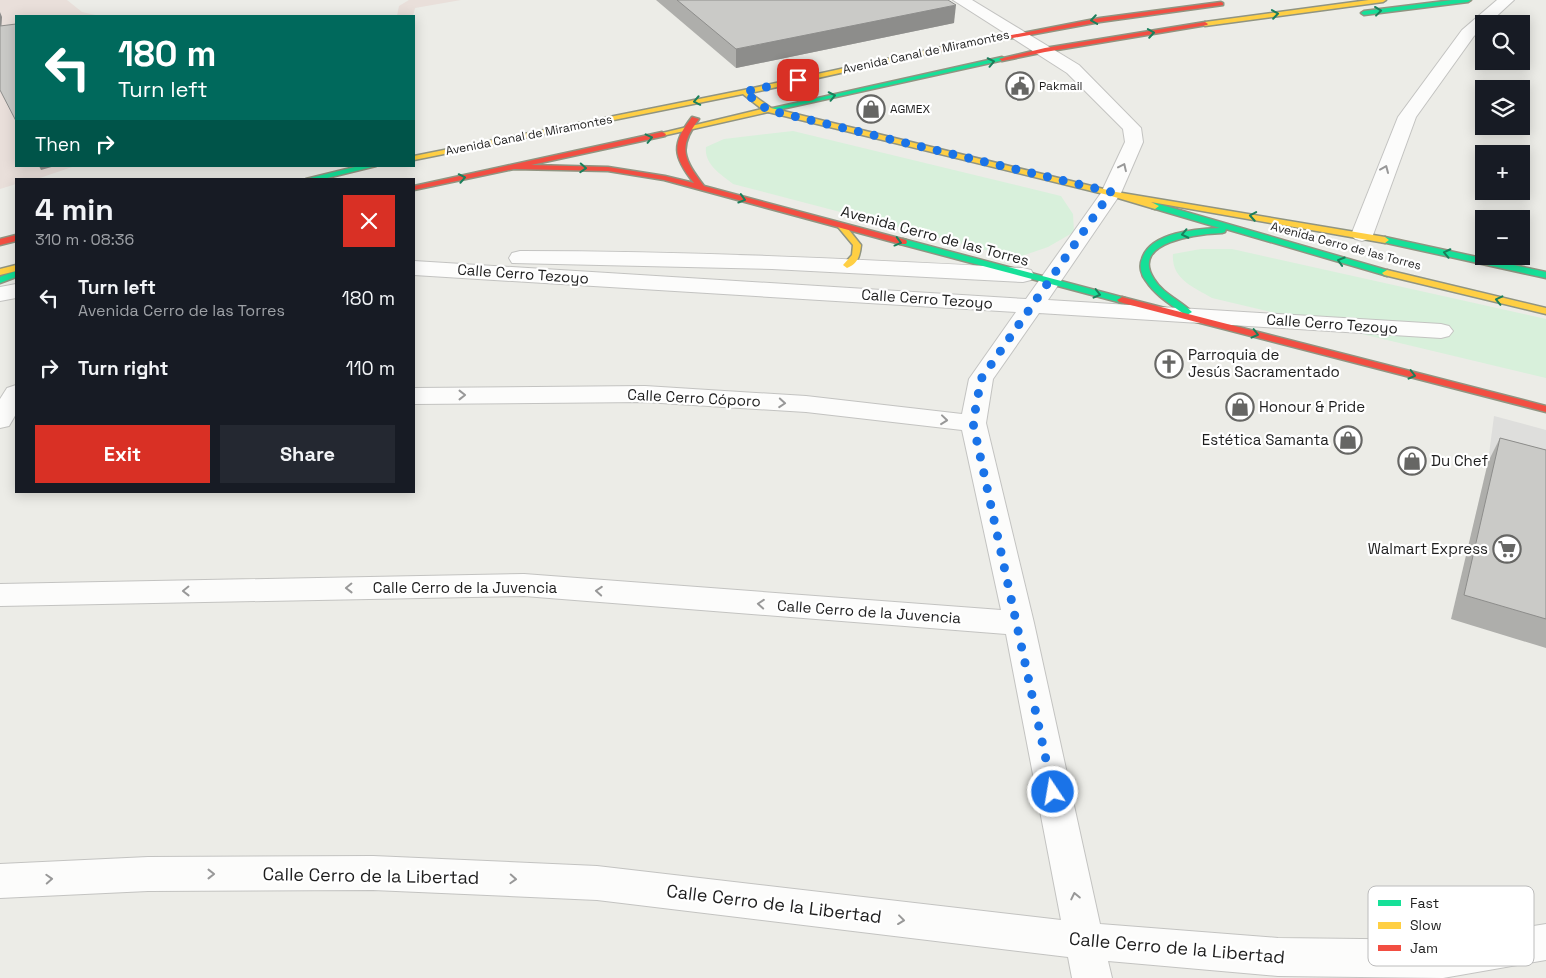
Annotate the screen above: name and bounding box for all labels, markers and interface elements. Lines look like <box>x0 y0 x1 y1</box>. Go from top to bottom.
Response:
one-way arrow <box>1375 6 1383 17</box>
one-way arrow <box>1272 9 1280 20</box>
one-way arrow <box>1090 14 1099 24</box>
map controls <box>1475 15 1530 265</box>
button: search <box>1475 15 1530 70</box>
street label: Avenida Canal de Miramontes <box>841 27 1011 77</box>
one-way arrow <box>1147 28 1155 39</box>
text: 180 m <box>118 32 216 76</box>
icon: left <box>35 35 100 100</box>
one-way arrow <box>987 57 996 68</box>
pin <box>777 59 819 101</box>
icon: arrive <box>784 66 812 94</box>
public building icon: Pakmail <box>1005 71 1035 101</box>
text: Turn left <box>118 75 208 103</box>
place label: Pakmail <box>1039 78 1083 94</box>
button: layers <box>1475 80 1530 135</box>
one-way arrow <box>828 91 837 102</box>
shop icon: AGMEX <box>856 94 886 124</box>
one-way arrow <box>692 95 701 106</box>
place label: AGMEX <box>890 101 931 117</box>
street label: Avenida Canal de Miramontes <box>444 111 614 159</box>
icon: right <box>91 130 119 158</box>
text: Then <box>35 132 81 157</box>
one-way arrow <box>645 133 654 144</box>
button: + <box>1475 145 1530 200</box>
one-way arrow <box>579 162 587 173</box>
one-way arrow <box>1116 163 1127 172</box>
one-way arrow <box>1379 165 1390 174</box>
one-way arrow <box>457 174 466 184</box>
text: 4 min <box>35 190 114 229</box>
one-way arrow <box>737 193 745 203</box>
button: close <box>343 195 395 247</box>
street label: Avenida Cerro de las Torres <box>839 201 1031 270</box>
button: − <box>1475 210 1530 265</box>
one-way arrow <box>1249 212 1258 222</box>
street label: Avenida Cerro de las Torres <box>1269 218 1423 274</box>
text: 310 m · 08:36 <box>35 229 134 250</box>
one-way arrow <box>1181 229 1190 239</box>
one-way arrow <box>894 236 903 247</box>
one-way arrow <box>1443 249 1452 259</box>
one-way arrow <box>1337 257 1345 267</box>
street label: Calle Cerro Tezoyo <box>457 259 589 288</box>
text: Turn left <box>78 275 156 300</box>
icon: left <box>35 284 63 312</box>
street label: Calle Cerro Tezoyo <box>861 284 993 313</box>
text: 180 m <box>342 286 395 311</box>
one-way arrow <box>1093 288 1102 299</box>
one-way arrow <box>1494 295 1503 306</box>
text: Avenida Cerro de las Torres <box>78 300 285 321</box>
street label: Calle Cerro Tezoyo <box>1266 309 1398 338</box>
one-way arrow <box>1250 329 1258 339</box>
place label: Parroquia de Jesús Sacramentado <box>1188 345 1340 381</box>
church icon: Parroquia de Jesús Sacramentado <box>1154 349 1184 379</box>
icon: right <box>35 354 63 382</box>
text: Turn right <box>78 356 168 381</box>
text: 110 m <box>346 356 395 381</box>
one-way arrow <box>1407 369 1416 380</box>
street label: Calle Cerro Cóporo <box>627 385 761 410</box>
one-way arrow <box>459 390 467 400</box>
shop icon: Honour & Pride <box>1225 392 1255 422</box>
one-way arrow <box>778 397 786 408</box>
place label: Honour & Pride <box>1259 397 1365 416</box>
one-way arrow <box>940 414 948 425</box>
button: Exit <box>35 425 210 483</box>
button: Share <box>220 425 395 483</box>
shop icon: Estética Samanta <box>1333 425 1363 455</box>
place label: Estética Samanta <box>1202 430 1329 449</box>
shop icon: Du Chef <box>1397 446 1427 476</box>
place label: Du Chef <box>1431 451 1488 470</box>
supermarket icon: Walmart Express <box>1492 534 1522 564</box>
place label: Walmart Express <box>1368 539 1488 558</box>
street label: Calle Cerro de la Juvencia <box>373 578 558 597</box>
one-way arrow <box>345 583 352 593</box>
one-way arrow <box>182 586 190 596</box>
one-way arrow <box>594 586 602 597</box>
street label: Calle Cerro de la Juvencia <box>776 596 962 627</box>
one-way arrow <box>756 598 764 609</box>
position arrow <box>1026 765 1078 817</box>
street label: Calle Cerro de la Libertad <box>262 862 480 889</box>
one-way arrow <box>208 869 215 879</box>
one-way arrow <box>45 873 53 884</box>
one-way arrow <box>510 874 518 885</box>
street label: Calle Cerro de la Libertad <box>665 879 883 928</box>
legend <box>1368 886 1534 966</box>
one-way arrow <box>1070 892 1081 901</box>
text: Fast <box>1410 894 1439 912</box>
one-way arrow <box>897 914 905 925</box>
text: Slow <box>1410 916 1442 934</box>
street label: Calle Cerro de la Libertad <box>1068 927 1286 968</box>
text: Jam <box>1410 939 1438 957</box>

